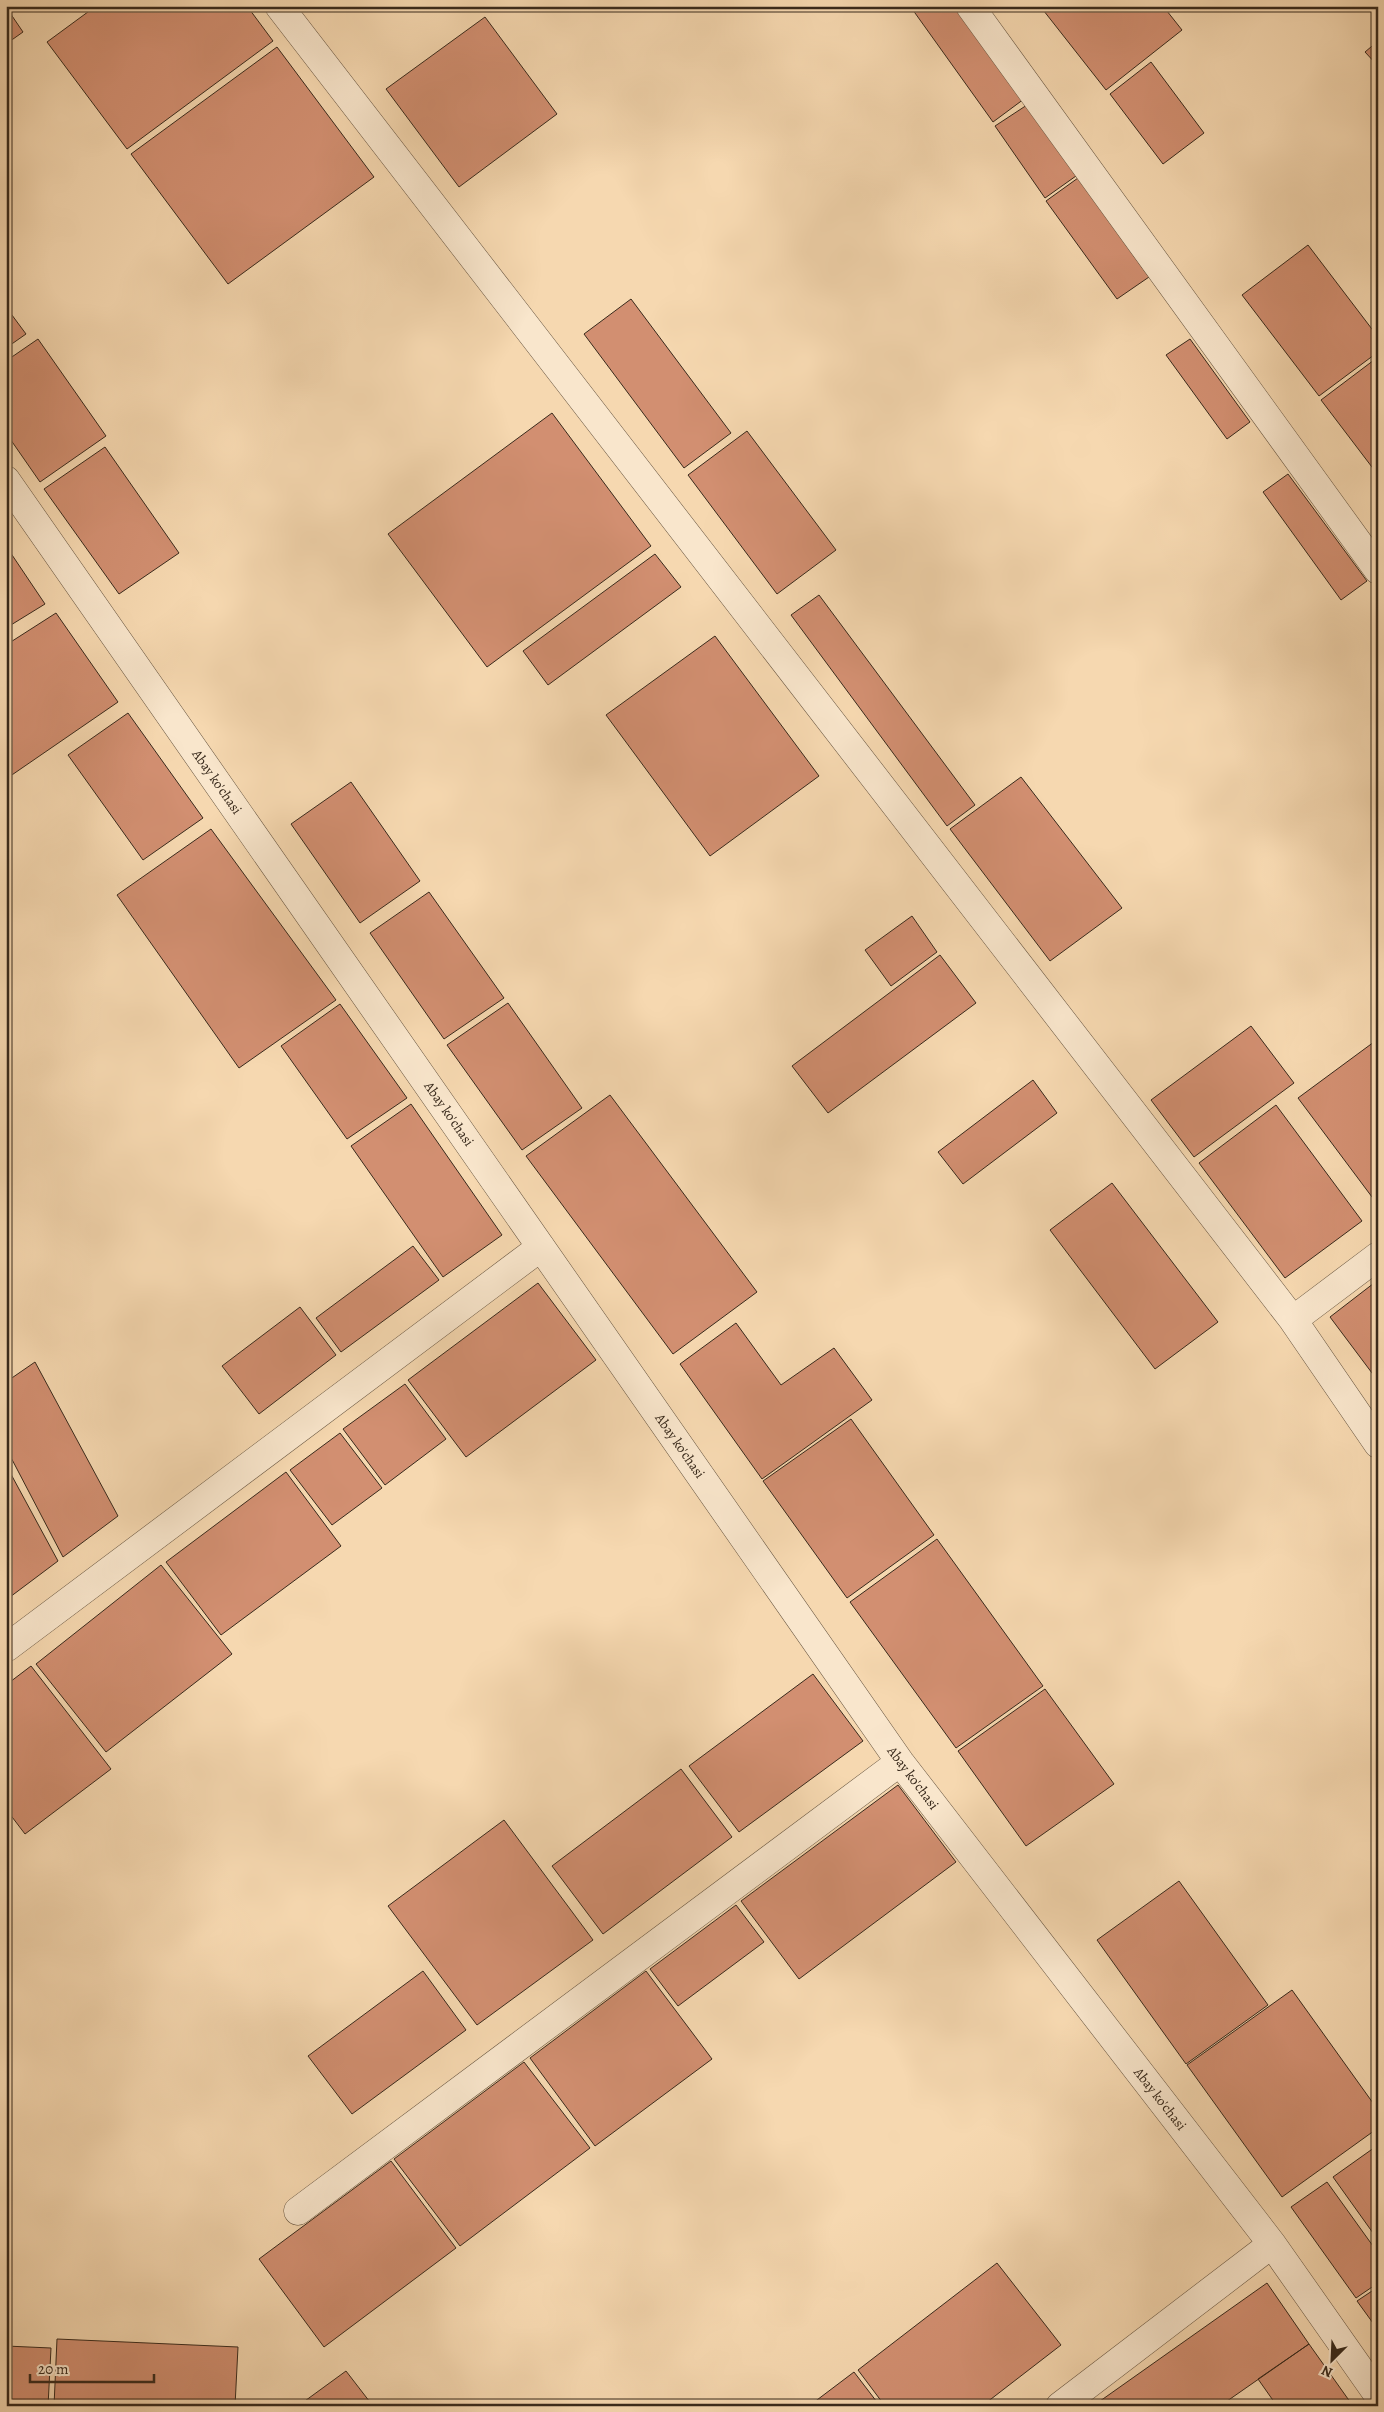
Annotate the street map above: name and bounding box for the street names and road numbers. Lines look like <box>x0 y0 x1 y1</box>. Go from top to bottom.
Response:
street label: Abay ko'chasi <box>187 745 246 818</box>
street label: Abay ko'chasi <box>419 1077 478 1150</box>
street label: Abay ko'chasi <box>650 1409 709 1482</box>
street label: Abay ko'chasi <box>882 1742 943 1814</box>
street label: Abay ko'chasi <box>1129 2063 1191 2134</box>

